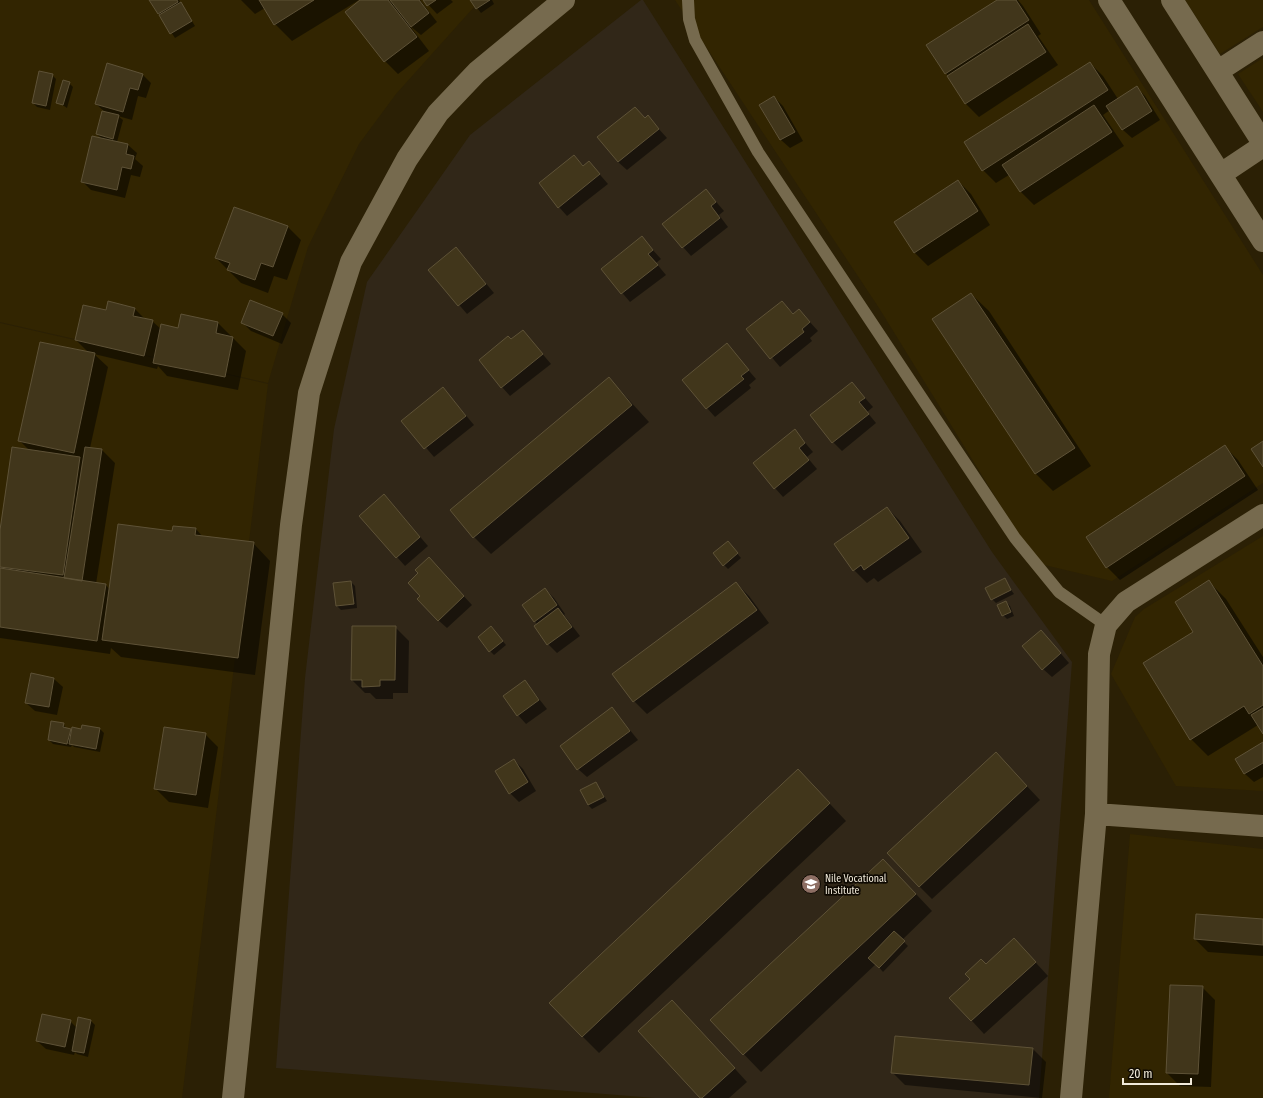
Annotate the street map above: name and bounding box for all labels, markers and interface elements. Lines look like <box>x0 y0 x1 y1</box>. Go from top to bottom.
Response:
school or university icon: Nile Vocational Institute <box>800 873 822 895</box>
place label: Nile Vocational Institute <box>825 873 887 897</box>
scale bar <box>1123 1060 1191 1086</box>
text: 20 m <box>1129 1067 1153 1081</box>

